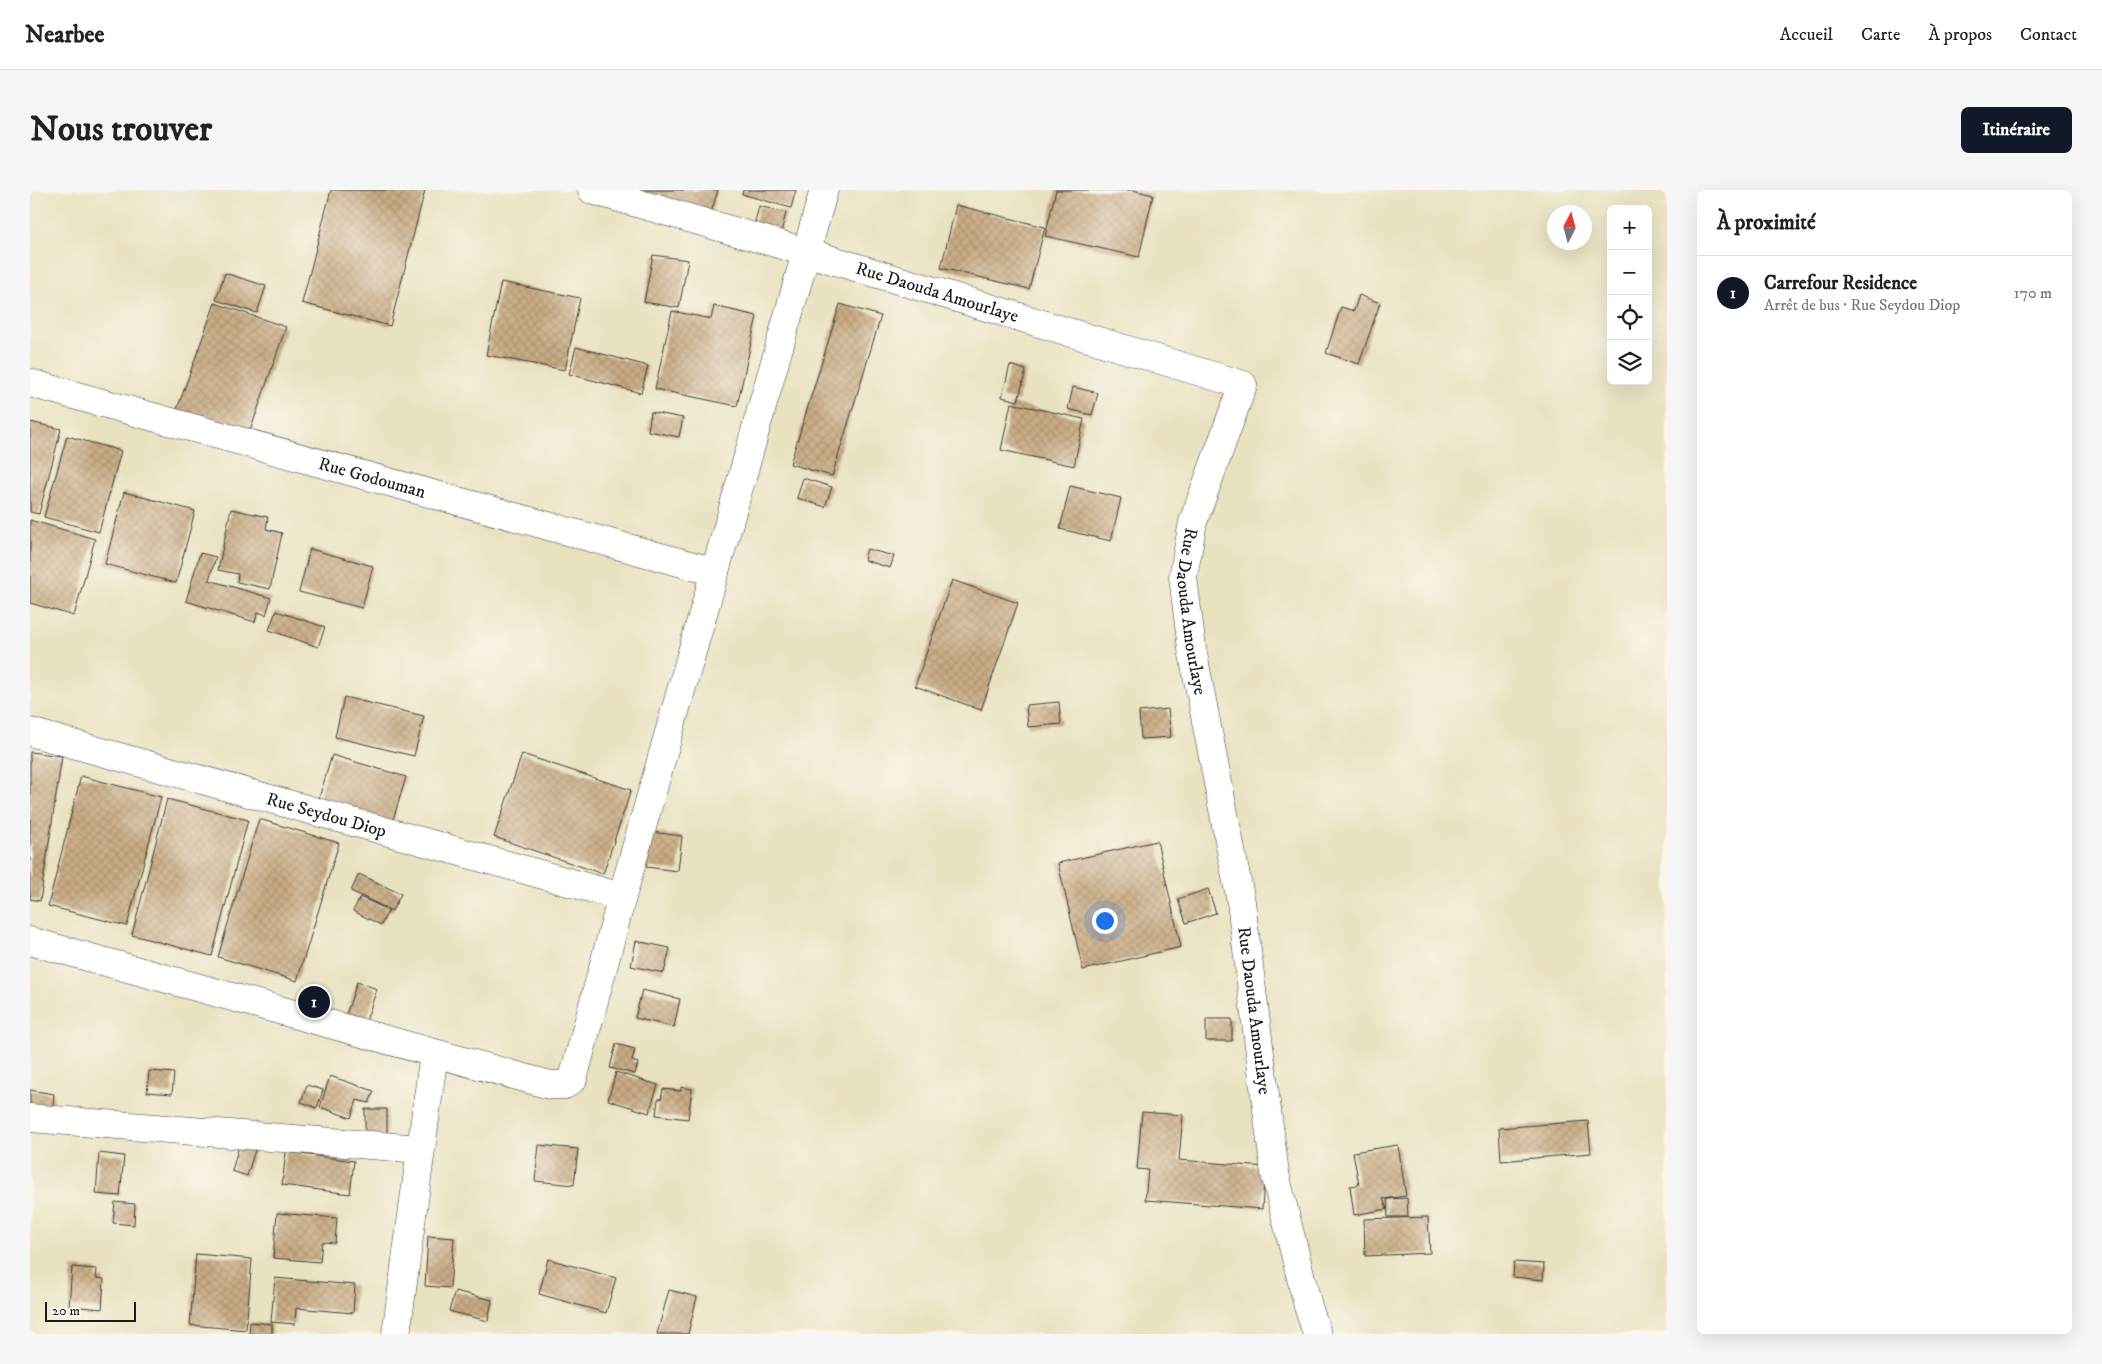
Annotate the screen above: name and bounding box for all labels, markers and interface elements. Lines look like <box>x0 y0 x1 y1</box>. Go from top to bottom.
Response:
text: Nearbee <box>25 20 104 50</box>
text: Accueil <box>1780 24 1833 46</box>
text: Carte <box>1861 24 1900 46</box>
text: À propos <box>1928 24 1992 46</box>
text: Contact <box>2020 24 2077 46</box>
button: Itinéraire <box>1961 107 2072 153</box>
text: Nous trouver <box>30 108 212 152</box>
north arrow <box>1547 205 1592 250</box>
map controls <box>1607 205 1652 385</box>
button: + <box>1607 205 1652 250</box>
text: À proximité <box>1717 210 1816 236</box>
button: − <box>1607 250 1652 295</box>
street label: Rue Daouda Amourlaye <box>853 258 1021 328</box>
text: Carrefour Residence <box>1764 272 1917 295</box>
text: 1 <box>1730 283 1736 303</box>
text: 170 m <box>2014 283 2052 303</box>
button: locate <box>1607 295 1652 340</box>
text: Arrêt de bus · Rue Seydou Diop <box>1764 295 1960 315</box>
button: layers <box>1607 340 1652 385</box>
street label: Rue Godouman <box>316 453 429 504</box>
street label: Rue Daouda Amourlaye <box>1171 526 1211 697</box>
street label: Rue Seydou Diop <box>264 788 389 843</box>
your location <box>1092 908 1118 934</box>
street label: Rue Daouda Amourlaye <box>1232 925 1275 1096</box>
pin: 1 <box>298 983 330 1021</box>
scale bar <box>45 1299 136 1322</box>
text: 20 m <box>52 1302 80 1320</box>

